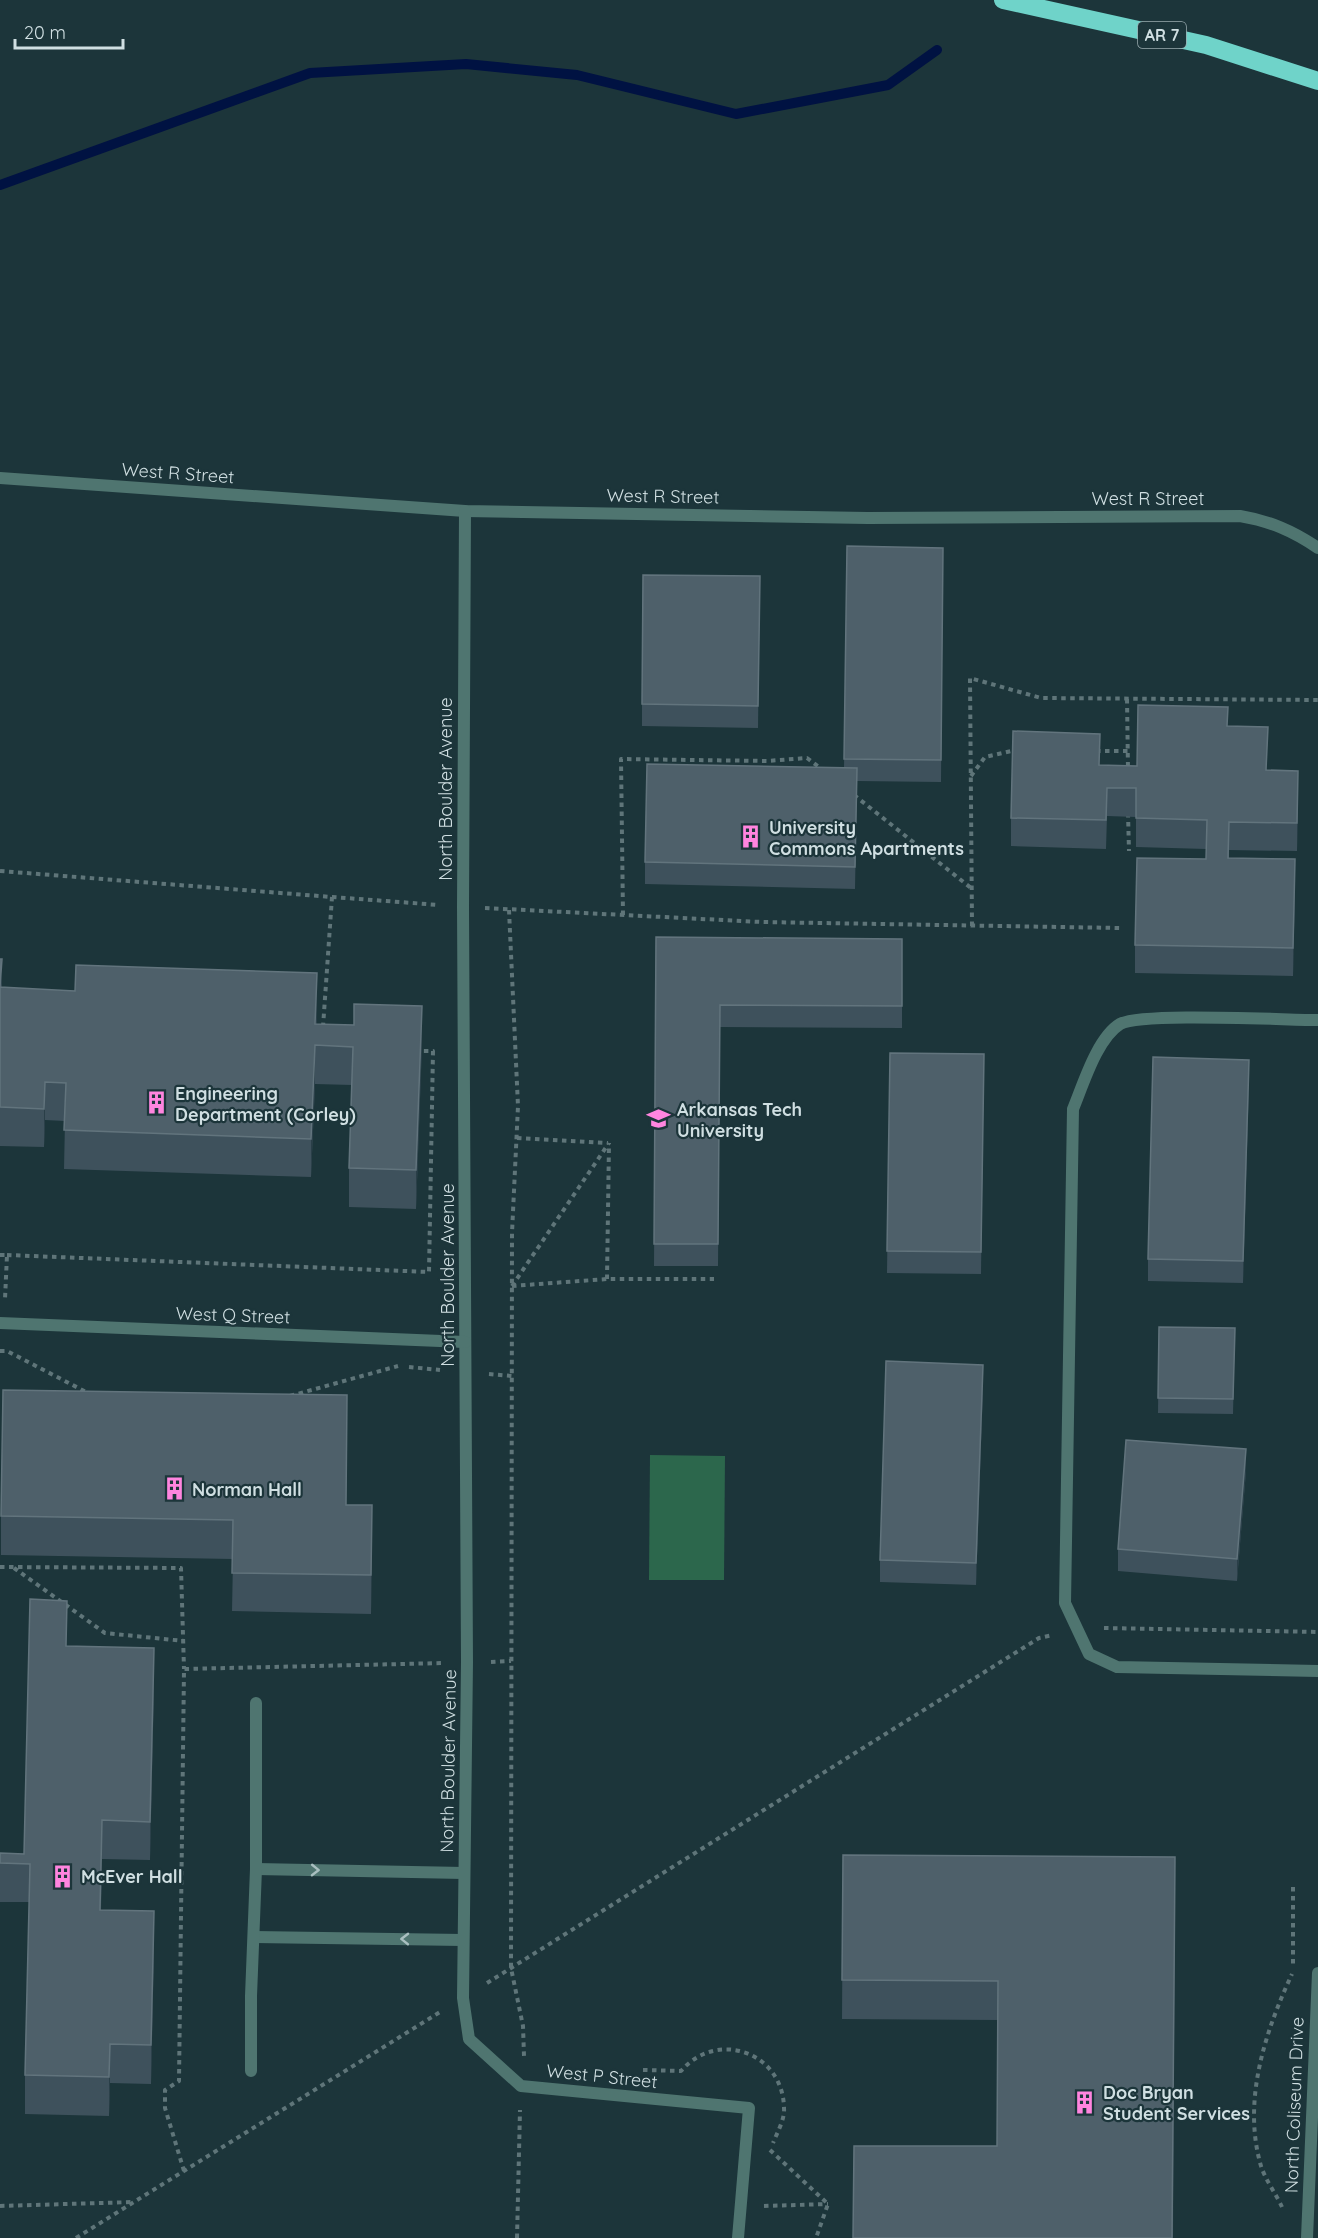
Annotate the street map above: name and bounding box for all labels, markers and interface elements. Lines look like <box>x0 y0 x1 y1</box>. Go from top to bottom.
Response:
scale bar <box>15 12 123 50</box>
text: 20 m <box>24 21 66 44</box>
road number: AR 7 <box>1138 22 1186 48</box>
street label: West R Street <box>121 458 235 488</box>
street label: West R Street <box>606 484 720 508</box>
street label: West R Street <box>1092 487 1204 510</box>
street label: North Boulder Avenue <box>434 697 457 881</box>
place label: University Commons Apartments <box>769 816 964 860</box>
building icon: University Commons Apartments <box>738 824 764 850</box>
place label: Engineering Department (Corley) <box>175 1082 356 1126</box>
building icon: Engineering Department (Corley) <box>144 1090 170 1116</box>
place label: Arkansas Tech University <box>677 1098 802 1142</box>
school or university icon: Arkansas Tech University <box>646 1106 672 1132</box>
street label: North Boulder Avenue <box>436 1183 459 1367</box>
street label: West Q Street <box>175 1302 291 1328</box>
building icon: Norman Hall <box>161 1476 187 1502</box>
place label: Norman Hall <box>192 1478 302 1501</box>
street label: North Boulder Avenue <box>435 1669 461 1853</box>
building icon: McEver Hall <box>50 1863 76 1889</box>
one-way arrow <box>310 1863 319 1876</box>
place label: McEver Hall <box>81 1865 183 1888</box>
one-way arrow <box>400 1933 409 1946</box>
street label: North Coliseum Drive <box>1279 2017 1309 2193</box>
street label: West P Street <box>545 2059 659 2093</box>
place label: Doc Bryan Student Services <box>1103 2081 1250 2125</box>
building icon: Doc Bryan Student Services <box>1072 2089 1098 2115</box>

